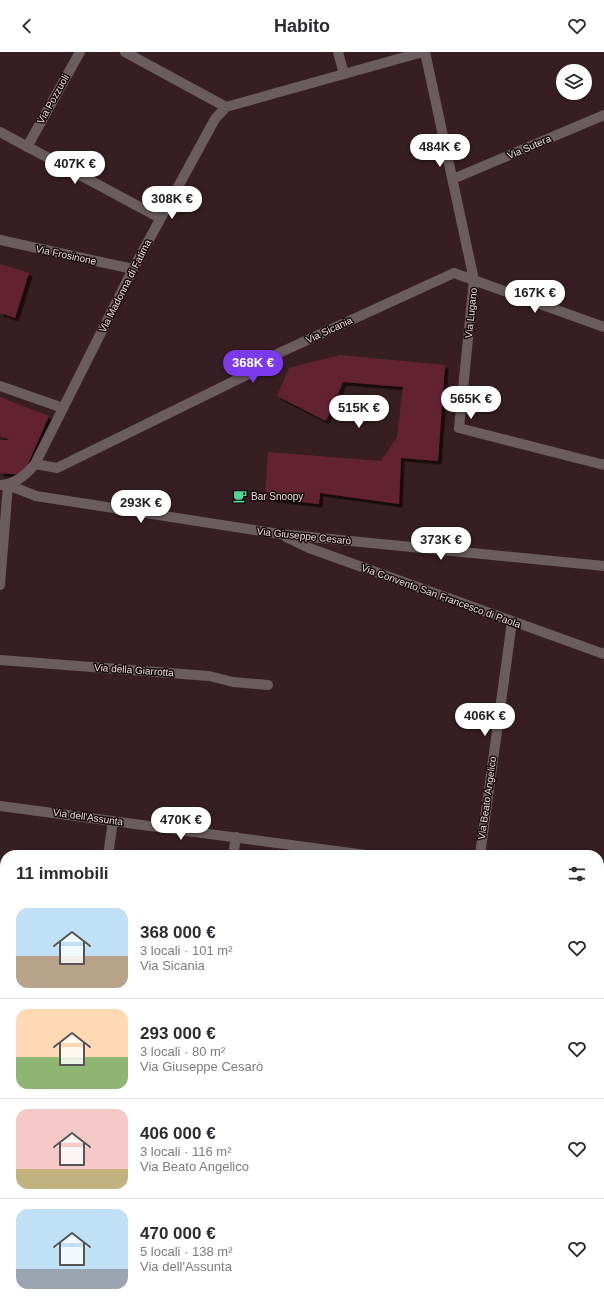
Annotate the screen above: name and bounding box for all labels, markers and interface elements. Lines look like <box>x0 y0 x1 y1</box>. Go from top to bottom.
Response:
icon: back <box>16 15 38 37</box>
icon: heart <box>566 15 588 37</box>
text: Habito <box>274 16 330 36</box>
map controls <box>556 64 592 100</box>
button: layers <box>556 64 592 100</box>
street label: Via Pozzuoli <box>35 72 71 126</box>
street label: Via Sutera <box>505 133 553 161</box>
pin: 484K € <box>407 134 473 168</box>
text: 484K € <box>419 139 461 154</box>
pin: 407K € <box>42 151 108 185</box>
text: 407K € <box>54 156 96 171</box>
pin: 308K € <box>139 186 205 220</box>
text: 308K € <box>151 191 193 206</box>
street label: Via Madonna di Fatima <box>97 237 153 334</box>
street label: Via Frosinone <box>35 243 98 267</box>
pin: 167K € <box>502 280 568 314</box>
text: 167K € <box>514 285 556 300</box>
street label: Via Lugano <box>463 287 479 339</box>
street label: Via Sicania <box>304 314 354 346</box>
pin: 368K € <box>220 350 286 384</box>
text: 368K € <box>232 355 274 370</box>
pin: 565K € <box>438 386 504 420</box>
text: 565K € <box>450 391 492 406</box>
pin: 515K € <box>326 395 392 429</box>
text: 515K € <box>338 400 380 415</box>
cafe icon: Bar Snoopy <box>232 488 248 504</box>
pin: 293K € <box>108 490 174 524</box>
place label: Bar Snoopy <box>251 491 303 502</box>
text: 293K € <box>120 495 162 510</box>
street label: Via Giuseppe Cesarò <box>256 526 352 546</box>
pin: 373K € <box>408 527 474 561</box>
text: 373K € <box>420 532 462 547</box>
street label: Via Convento San Francesco di Paola <box>360 562 523 630</box>
street label: Via della Giarrotta <box>94 662 175 678</box>
pin: 406K € <box>452 703 518 737</box>
text: 406K € <box>464 708 506 723</box>
street label: Via Beato Angelico <box>476 755 498 840</box>
street label: Via dell'Assunta <box>52 807 124 827</box>
pin: 470K € <box>148 807 214 841</box>
text: 470K € <box>160 812 202 827</box>
icon: filters <box>566 863 588 885</box>
text: 11 immobili <box>16 864 109 883</box>
text: 368 000 € <box>140 923 216 942</box>
icon: home <box>48 924 96 972</box>
icon: heart <box>566 937 588 959</box>
text: 3 locali · 101 m² <box>140 943 232 958</box>
text: Via Sicania <box>140 958 205 973</box>
text: 293 000 € <box>140 1024 216 1043</box>
icon: home <box>48 1025 96 1073</box>
icon: heart <box>566 1038 588 1060</box>
text: 3 locali · 80 m² <box>140 1044 225 1059</box>
text: Via Giuseppe Cesarò <box>140 1059 263 1074</box>
text: 406 000 € <box>140 1124 216 1143</box>
icon: home <box>48 1125 96 1173</box>
icon: heart <box>566 1138 588 1160</box>
text: 3 locali · 116 m² <box>140 1144 232 1159</box>
text: Via Beato Angelico <box>140 1159 249 1174</box>
text: 470 000 € <box>140 1224 216 1243</box>
icon: home <box>48 1225 96 1273</box>
icon: heart <box>566 1238 588 1260</box>
text: 5 locali · 138 m² <box>140 1244 232 1259</box>
text: Via dell'Assunta <box>140 1259 232 1274</box>

